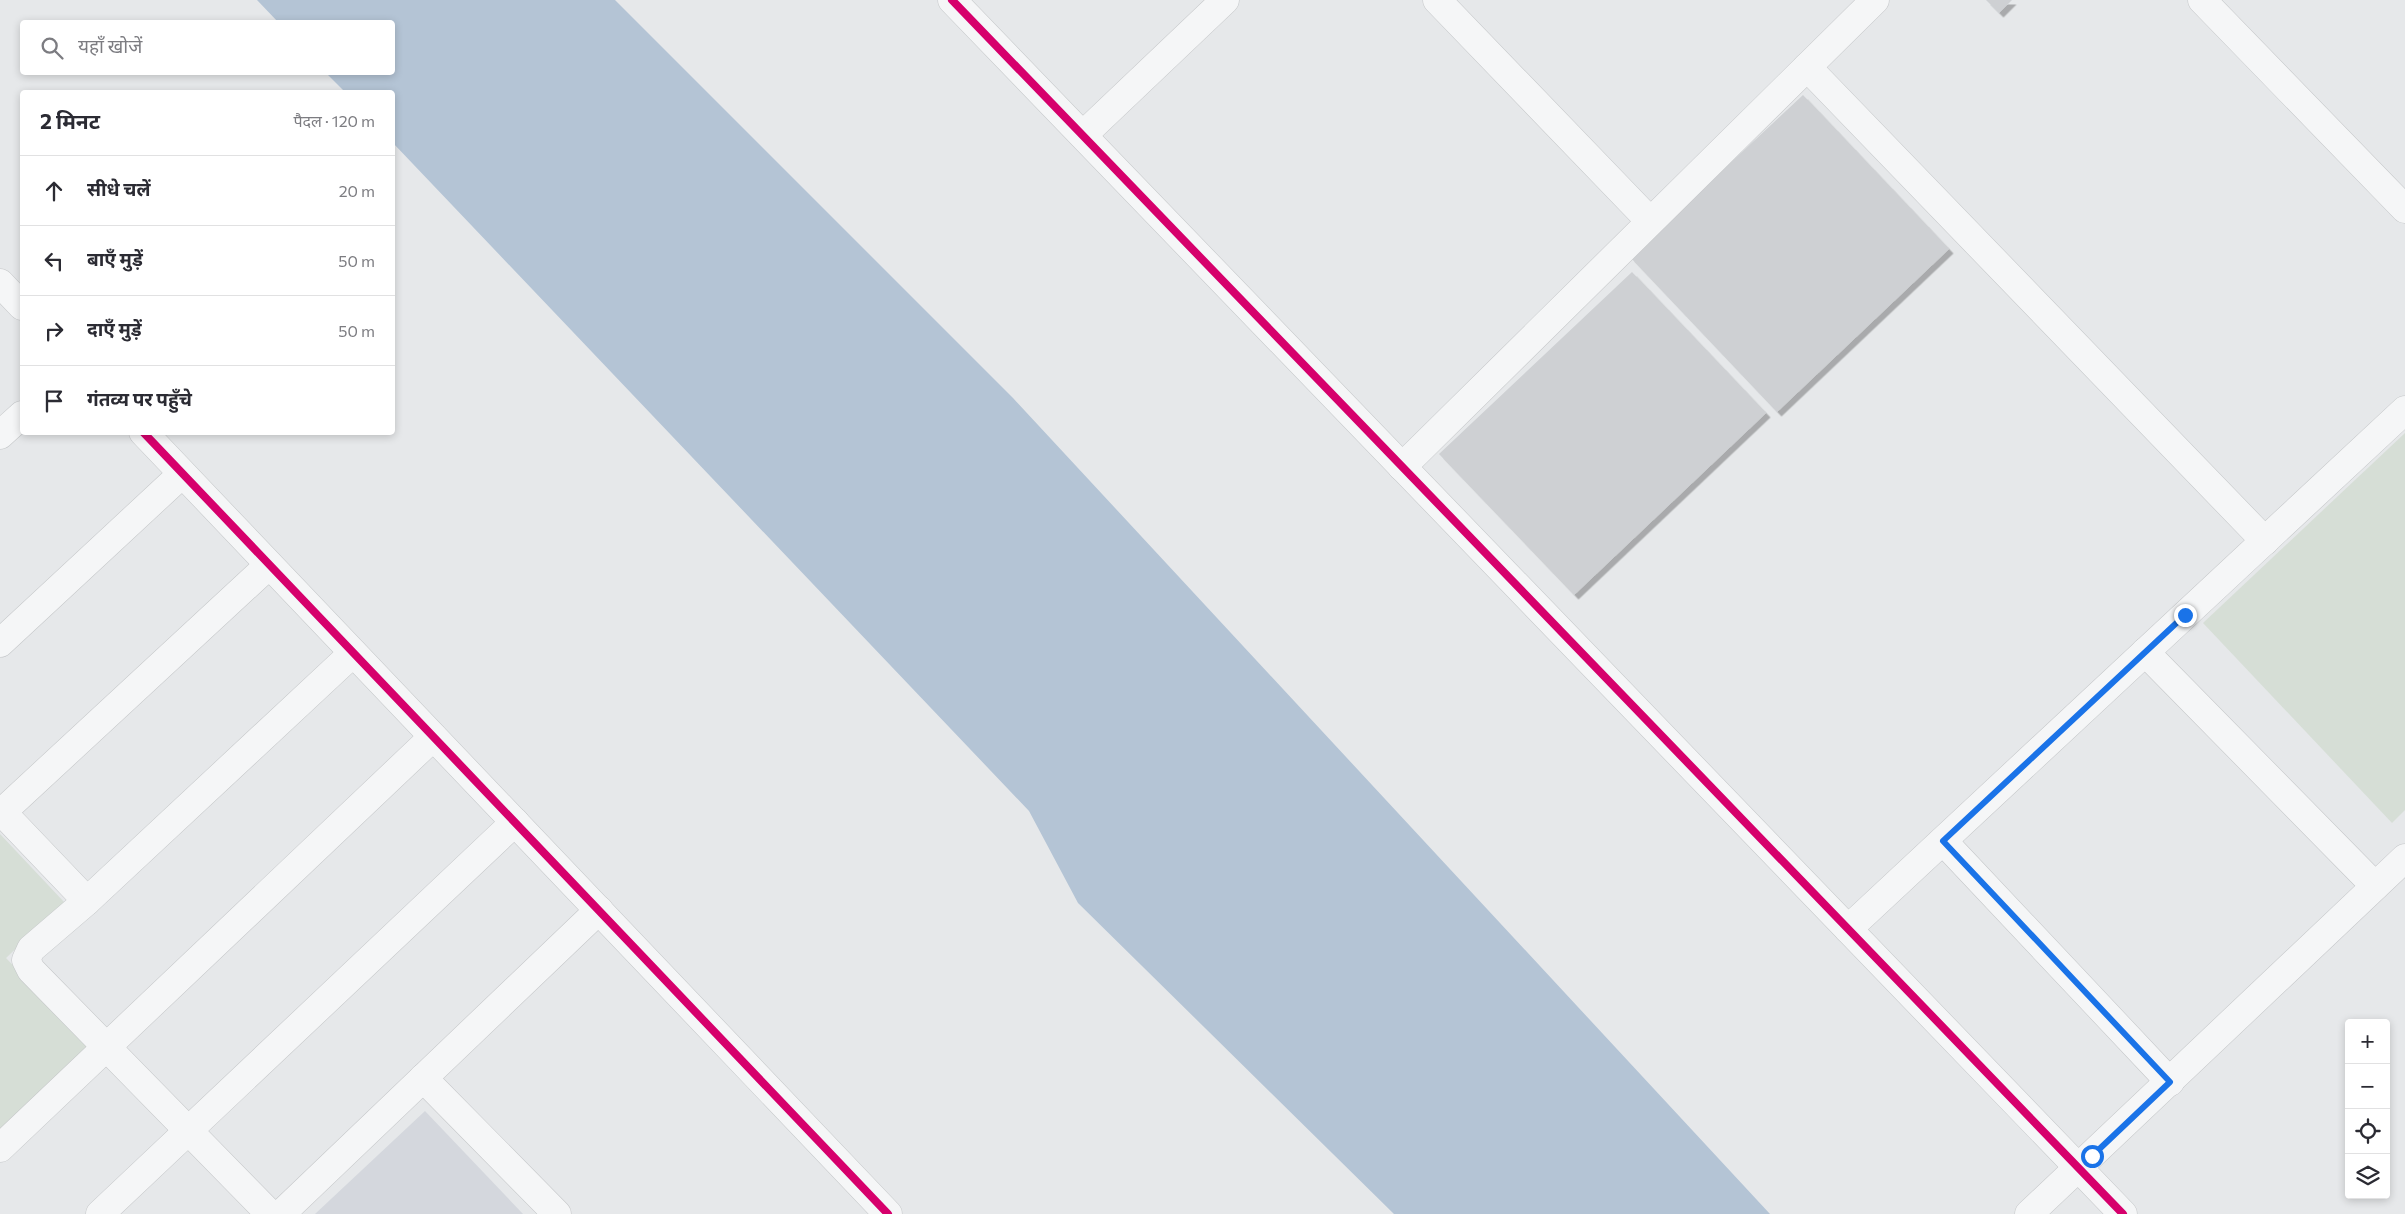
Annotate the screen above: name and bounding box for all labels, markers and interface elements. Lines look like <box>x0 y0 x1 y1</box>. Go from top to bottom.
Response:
search box <box>20 20 395 75</box>
icon: search <box>38 34 66 62</box>
text: यहाँ खोजें <box>78 34 142 57</box>
text: 2 मिनट <box>40 108 100 133</box>
text: पैदल · 120 m <box>294 111 375 130</box>
icon: ahead <box>40 177 68 205</box>
text: सीधे चलें <box>87 177 151 200</box>
text: 20 m <box>339 181 375 200</box>
icon: left <box>40 247 68 275</box>
text: बाएँ मुड़ें <box>87 247 143 270</box>
text: 50 m <box>338 251 375 270</box>
icon: right <box>40 317 68 345</box>
text: दाएँ मुड़ें <box>87 317 142 340</box>
text: 50 m <box>338 321 375 340</box>
icon: arrive <box>40 387 68 415</box>
text: गंतव्य पर पहुँचे <box>87 387 192 410</box>
route end <box>2174 604 2197 627</box>
map controls <box>2345 1019 2390 1199</box>
button: + <box>2345 1019 2390 1064</box>
button: − <box>2345 1064 2390 1109</box>
button: locate <box>2345 1109 2390 1154</box>
route start <box>2081 1145 2104 1168</box>
button: layers <box>2345 1154 2390 1199</box>

